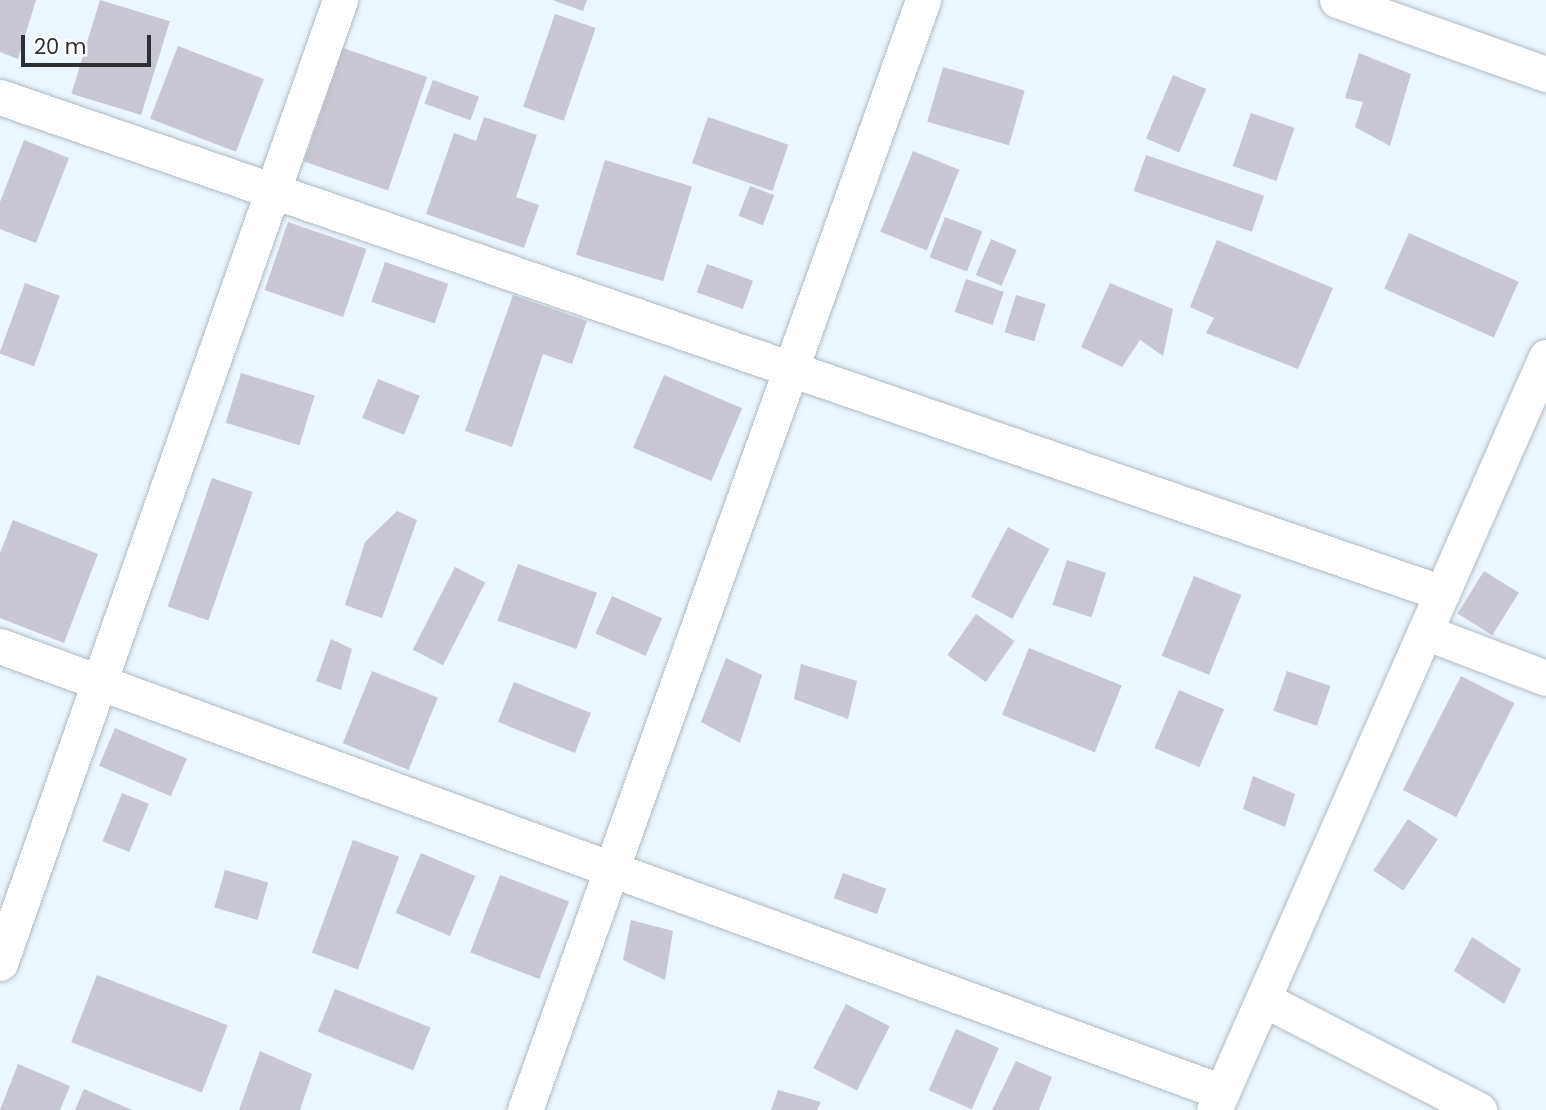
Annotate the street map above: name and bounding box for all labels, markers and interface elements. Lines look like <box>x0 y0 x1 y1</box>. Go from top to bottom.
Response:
scale bar <box>24 21 154 65</box>
text: 20 m <box>34 32 87 61</box>

